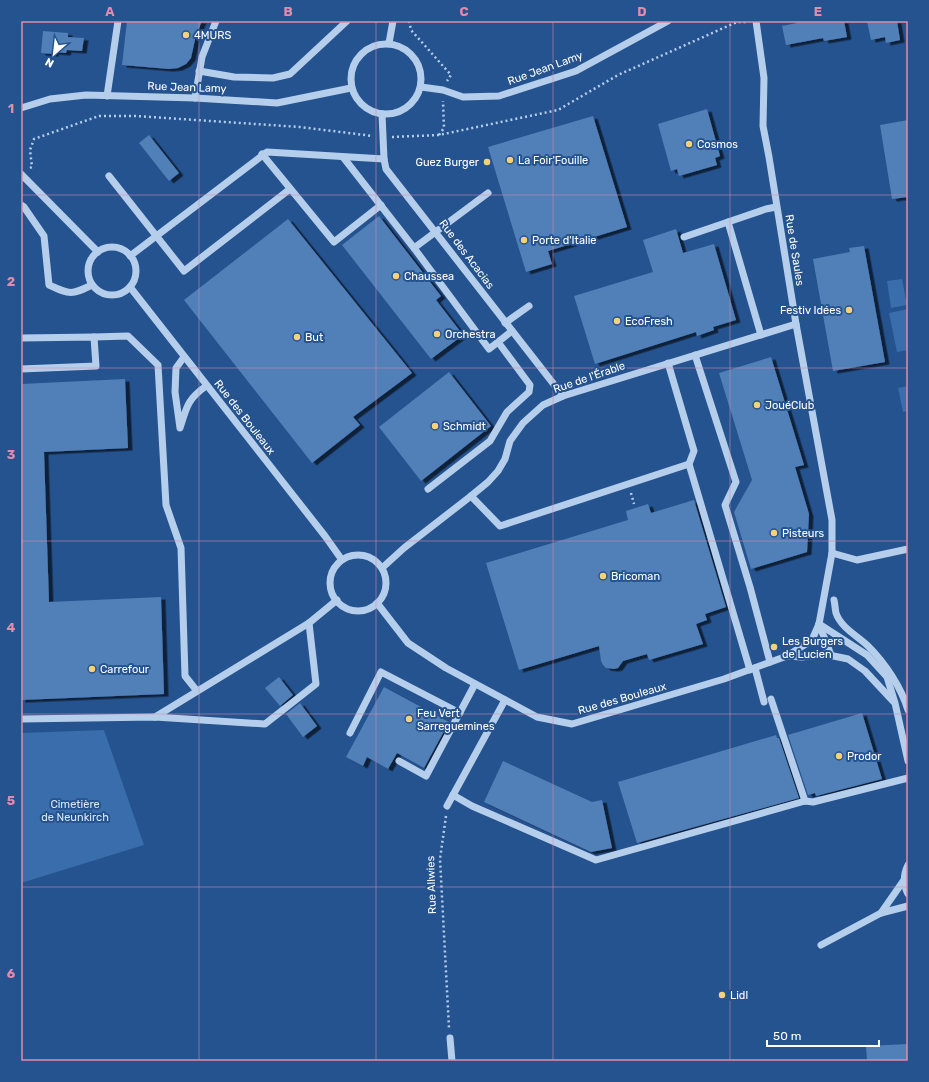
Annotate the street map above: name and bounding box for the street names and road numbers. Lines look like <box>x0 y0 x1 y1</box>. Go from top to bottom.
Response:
street label: Rue Jean Lamy <box>506 49 585 88</box>
street label: Rue Jean Lamy <box>147 80 227 95</box>
street label: Rue de Saules <box>782 213 807 287</box>
street label: Rue des Acacias <box>436 217 497 292</box>
street label: Rue de l'Érable <box>551 359 627 396</box>
street label: Rue des Bouleaux <box>211 377 278 457</box>
street label: Rue des Bouleaux <box>576 680 668 717</box>
street label: Rue Allwies <box>424 855 439 914</box>

